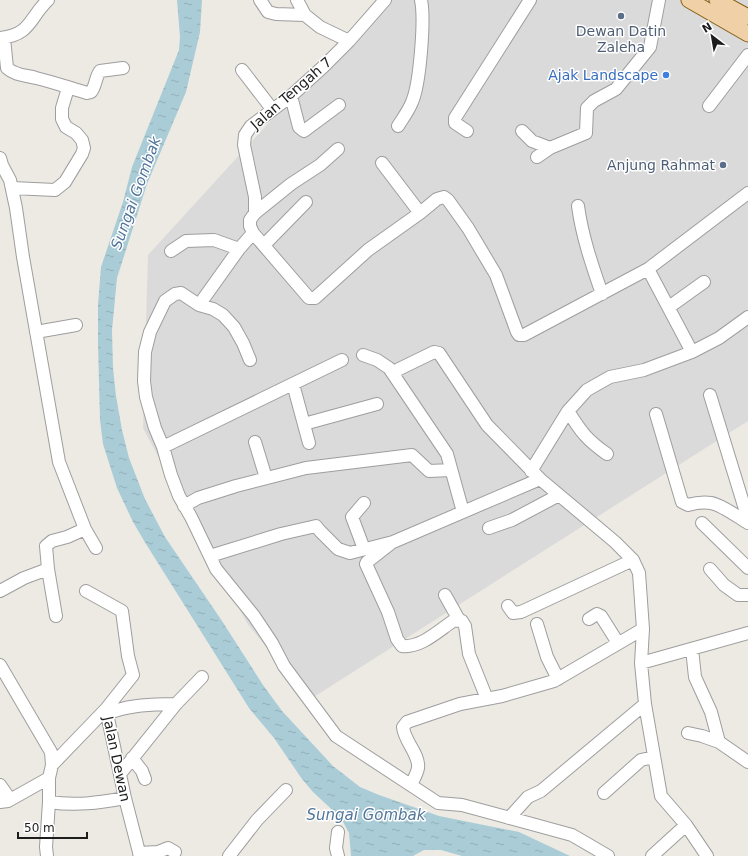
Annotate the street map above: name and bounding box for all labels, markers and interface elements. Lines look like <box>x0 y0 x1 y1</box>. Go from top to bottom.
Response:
marker: Dewan Datin Zaleha <box>616 11 626 21</box>
north arrow <box>692 16 732 56</box>
text: N <box>700 20 714 36</box>
place label: Dewan Datin Zaleha <box>576 23 666 55</box>
street label: Jalan Tengah 7 <box>247 54 335 133</box>
place label: Ajak Landscape <box>548 67 658 83</box>
marker: Ajak Landscape <box>661 70 671 80</box>
water label: Sungai Gombak <box>107 133 165 252</box>
place label: Anjung Rahmat <box>607 157 715 173</box>
marker: Anjung Rahmat <box>718 160 728 170</box>
street label: Jalan Dewan <box>100 714 134 803</box>
water label: Sungai Gombak <box>307 806 427 824</box>
scale bar <box>18 814 87 840</box>
text: 50 m <box>24 821 55 835</box>

